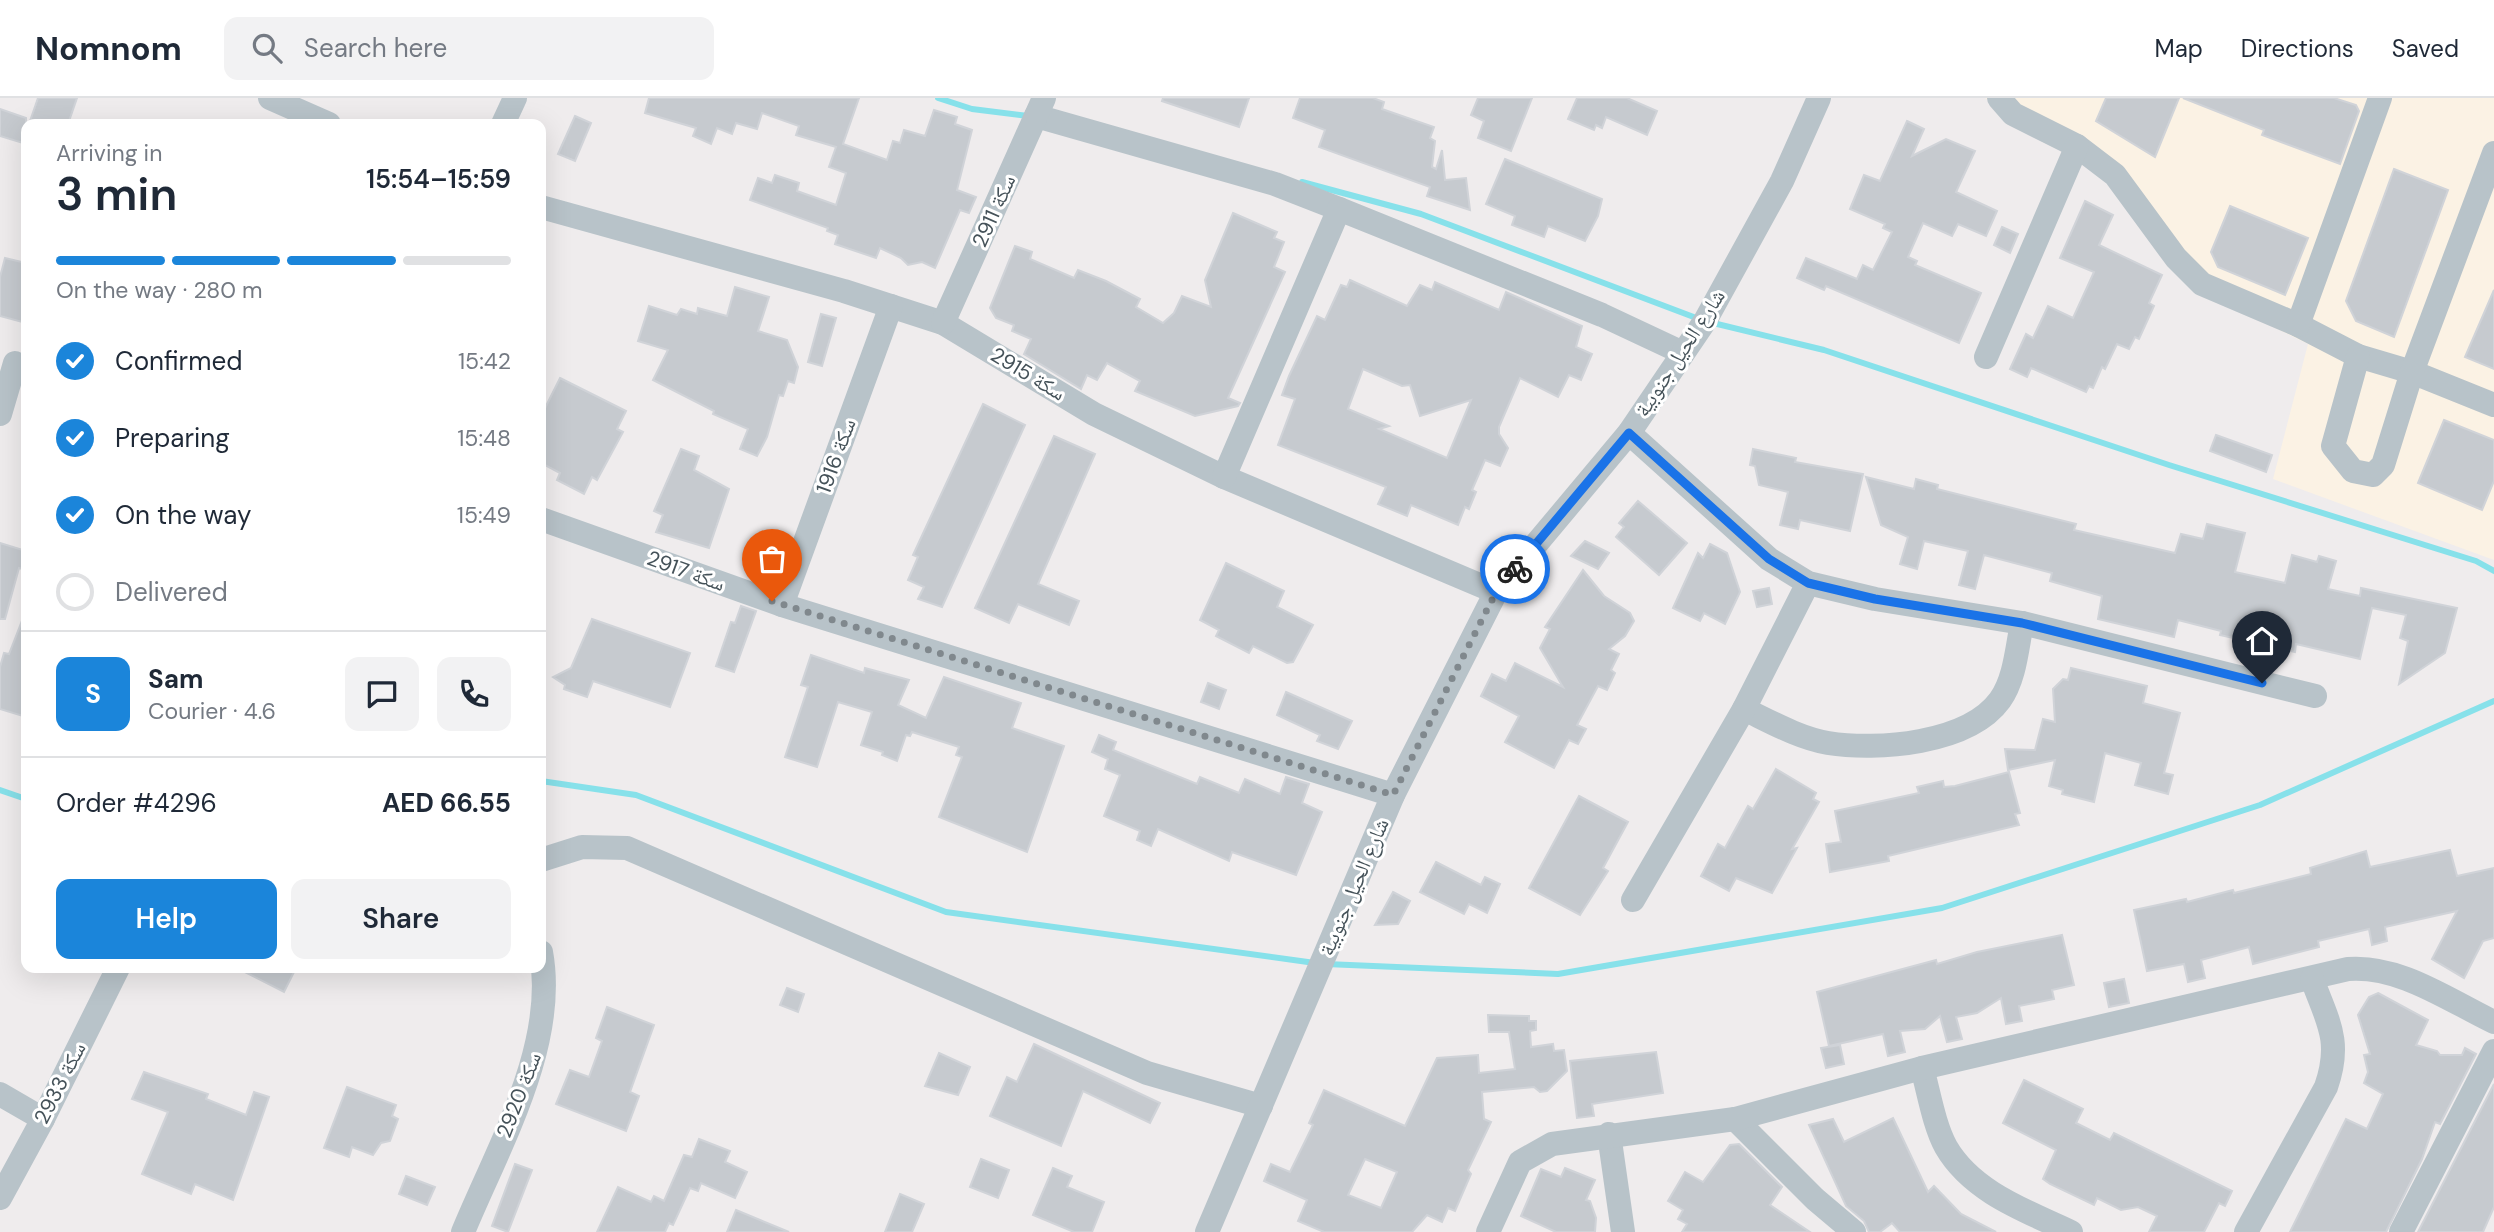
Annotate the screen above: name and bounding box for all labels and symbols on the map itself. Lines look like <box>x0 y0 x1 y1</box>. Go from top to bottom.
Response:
street label: سكة 2911 <box>966 170 1022 252</box>
street label: شارع الحيل جنوبية <box>1628 284 1732 422</box>
street label: سكة 2915 <box>985 341 1071 407</box>
street label: سكة 1916 <box>810 415 862 497</box>
pin <box>742 529 802 601</box>
courier <box>1480 534 1550 604</box>
street label: سكة 2917 <box>643 544 729 598</box>
pin <box>2232 611 2292 683</box>
street label: شارع الحيل جنوبية <box>1312 814 1396 960</box>
street label: سكة 2933 <box>28 1037 92 1129</box>
street label: سكة 2920 <box>490 1048 548 1142</box>

